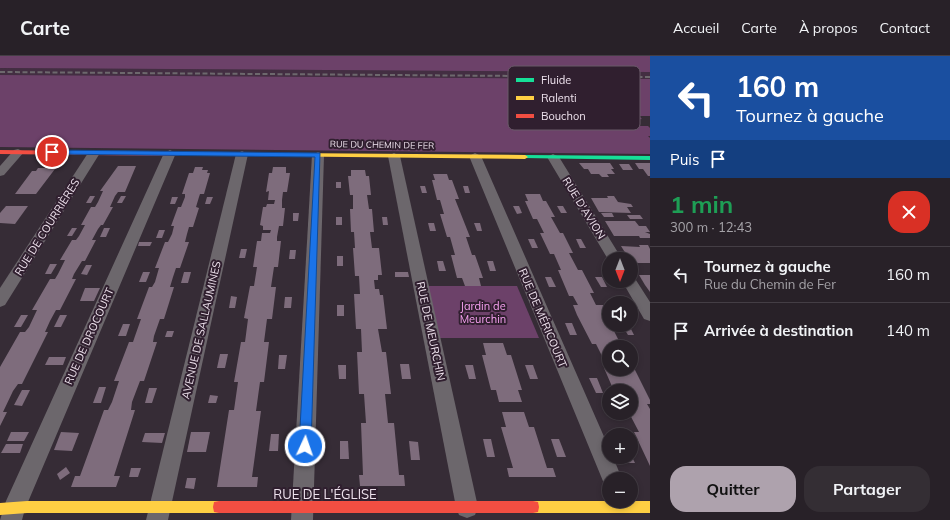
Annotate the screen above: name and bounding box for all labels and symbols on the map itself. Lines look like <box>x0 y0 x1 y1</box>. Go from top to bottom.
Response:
legend <box>508 66 640 130</box>
text: Fluide <box>541 73 571 87</box>
text: Ralenti <box>541 91 577 105</box>
text: Bouchon <box>541 109 586 123</box>
pin <box>35 135 69 169</box>
street label: RUE DU CHEMIN DE FER <box>330 138 434 151</box>
street label: RUE D'AVION <box>559 174 609 242</box>
street label: RUE DE COURRIÈRES <box>11 176 83 278</box>
north arrow <box>602 252 638 288</box>
street label: AVENUE DE SALLAUMINES <box>178 259 224 400</box>
street label: RUE DE MÉRICOURT <box>516 266 570 370</box>
street label: RUE DE MEURCHIN <box>414 280 448 382</box>
street label: RUE DE DROCOURT <box>61 285 117 387</box>
park label: Jardin de Meurchin <box>460 299 506 326</box>
position arrow <box>284 425 326 467</box>
street label: RUE DE L'ÉGLISE <box>273 486 377 502</box>

